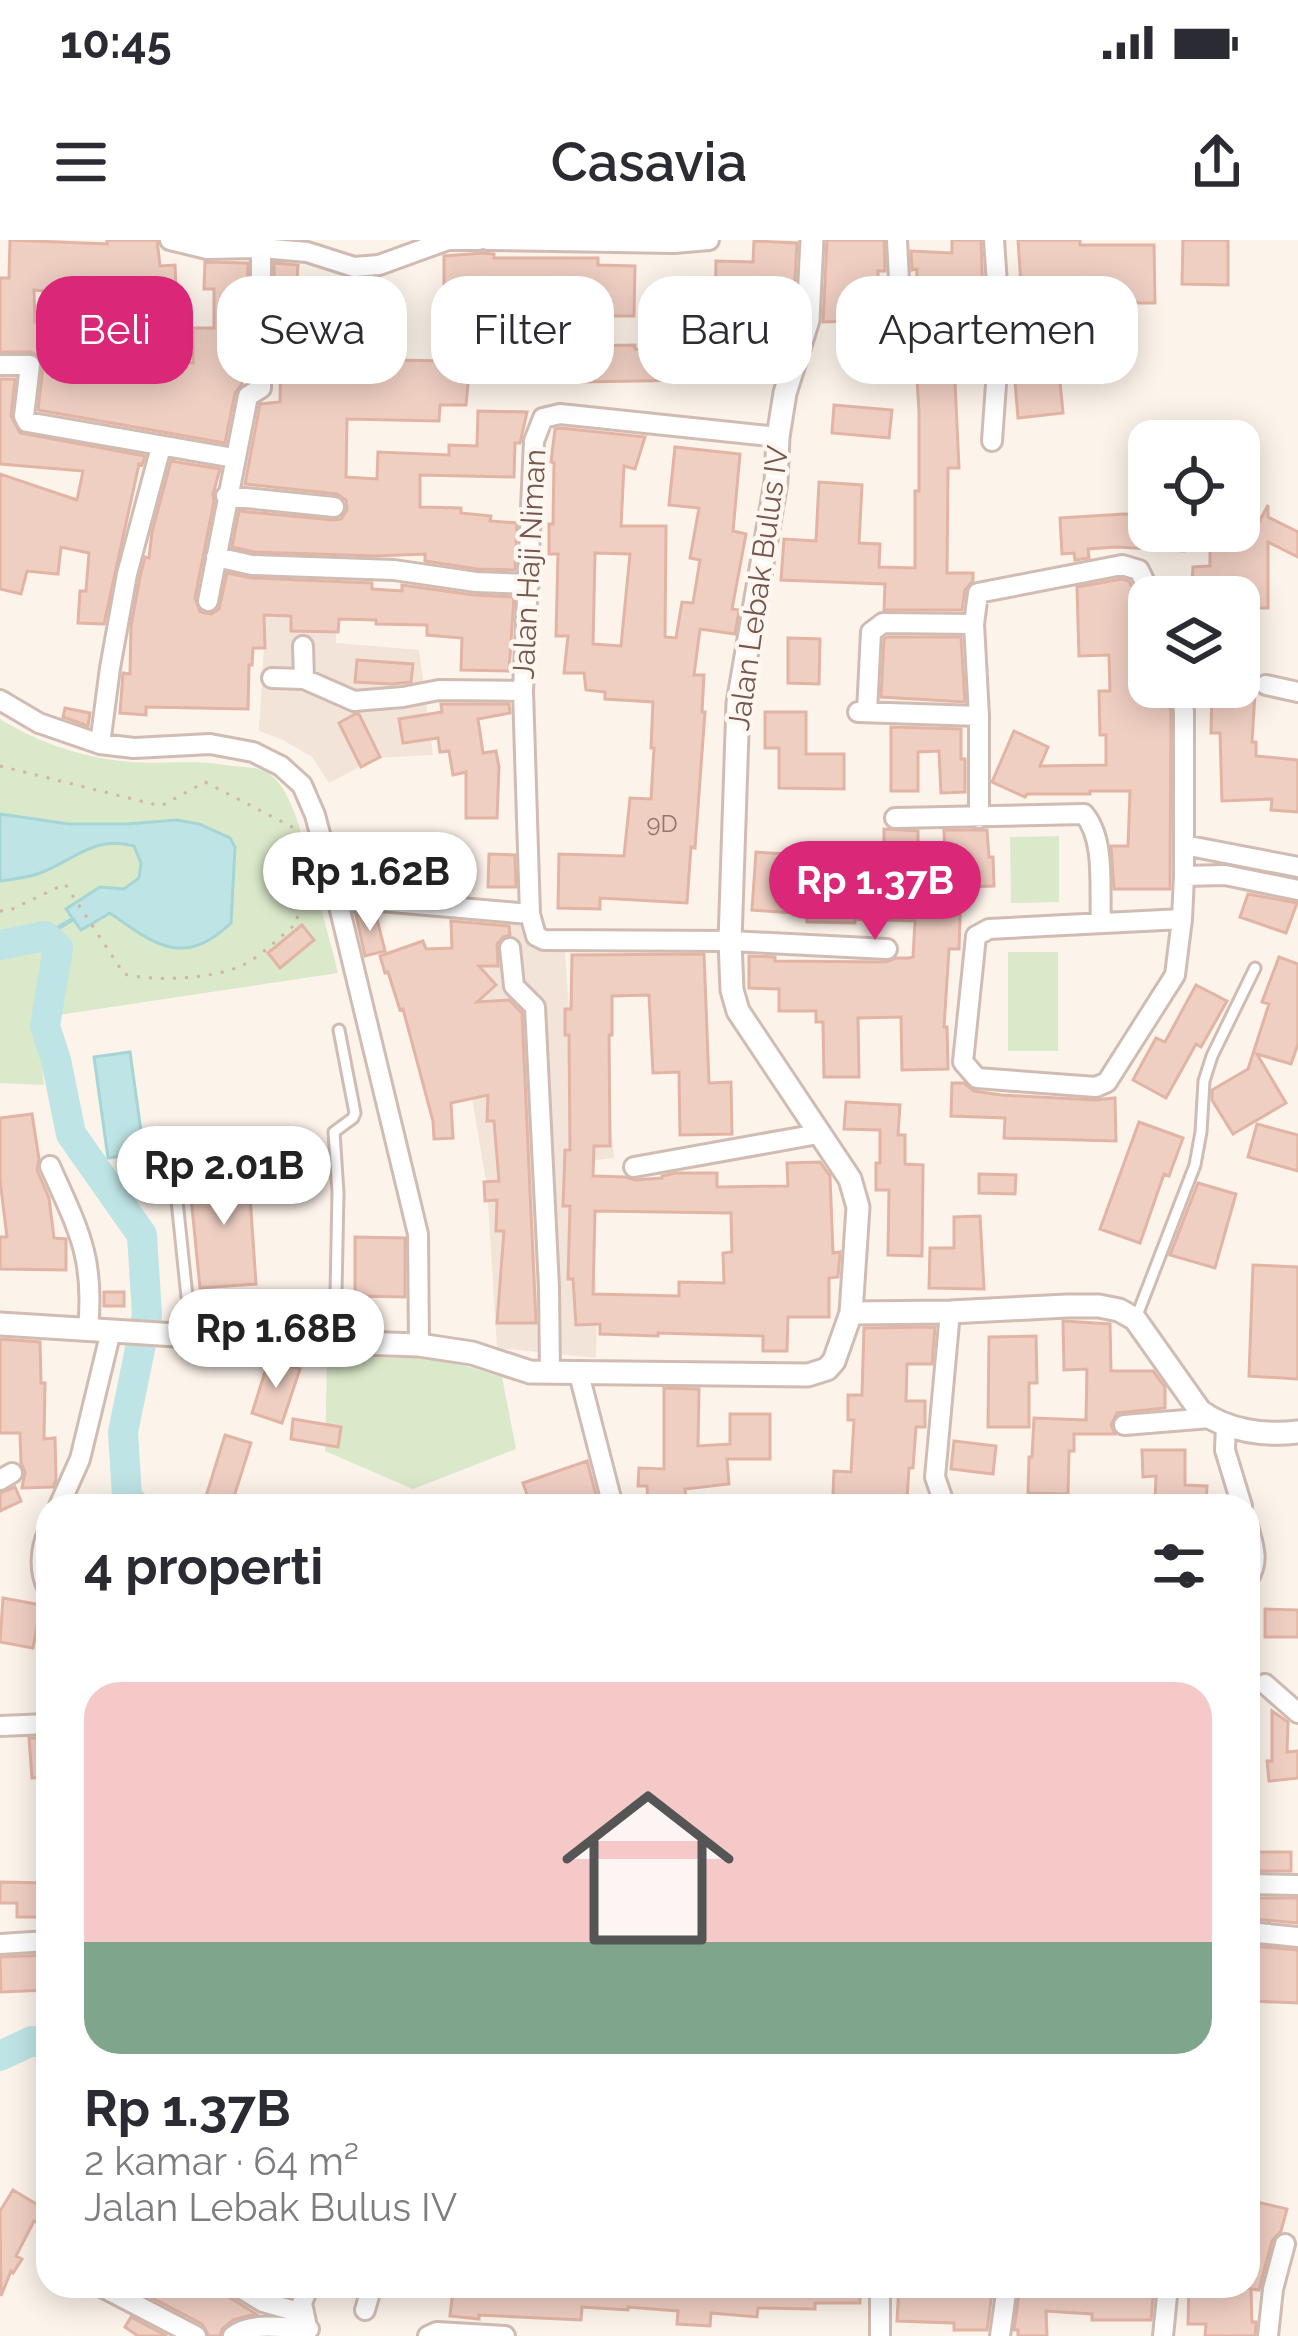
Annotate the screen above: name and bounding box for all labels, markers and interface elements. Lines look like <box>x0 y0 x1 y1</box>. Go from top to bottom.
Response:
text: 10:45 <box>60 16 172 69</box>
icon: menu <box>48 129 114 195</box>
icon: share <box>1184 129 1250 195</box>
text: Casavia <box>551 130 747 194</box>
chip: Beli <box>36 276 193 384</box>
chip: Sewa <box>217 276 407 384</box>
chip: Filter <box>431 276 614 384</box>
chip: Baru <box>638 276 812 384</box>
chip: Apartemen <box>836 276 1138 384</box>
map controls <box>1128 420 1260 708</box>
button: locate <box>1128 420 1260 552</box>
street label: Jalan Lebak Bulus IV <box>721 443 795 733</box>
street label: Jalan Haji Niman <box>505 448 553 680</box>
button: layers <box>1128 576 1260 708</box>
house number: 9D <box>646 809 678 838</box>
pin: Rp 1.62B <box>246 832 494 934</box>
pin: Rp 1.37B <box>751 841 999 943</box>
text: Rp 1.62B <box>290 848 450 894</box>
text: Rp 1.37B <box>796 857 954 903</box>
pin: Rp 2.01B <box>100 1126 348 1228</box>
text: Rp 2.01B <box>144 1142 304 1188</box>
pin: Rp 1.68B <box>152 1289 400 1391</box>
text: Rp 1.68B <box>195 1305 357 1351</box>
icon: filters <box>1146 1533 1212 1599</box>
text: 4 properti <box>84 1536 323 1596</box>
icon: home <box>540 1760 756 1976</box>
text: Rp 1.37B <box>84 2078 291 2138</box>
text: 2 kamar · 64 m² <box>84 2138 359 2184</box>
text: Jalan Lebak Bulus IV <box>84 2184 457 2230</box>

